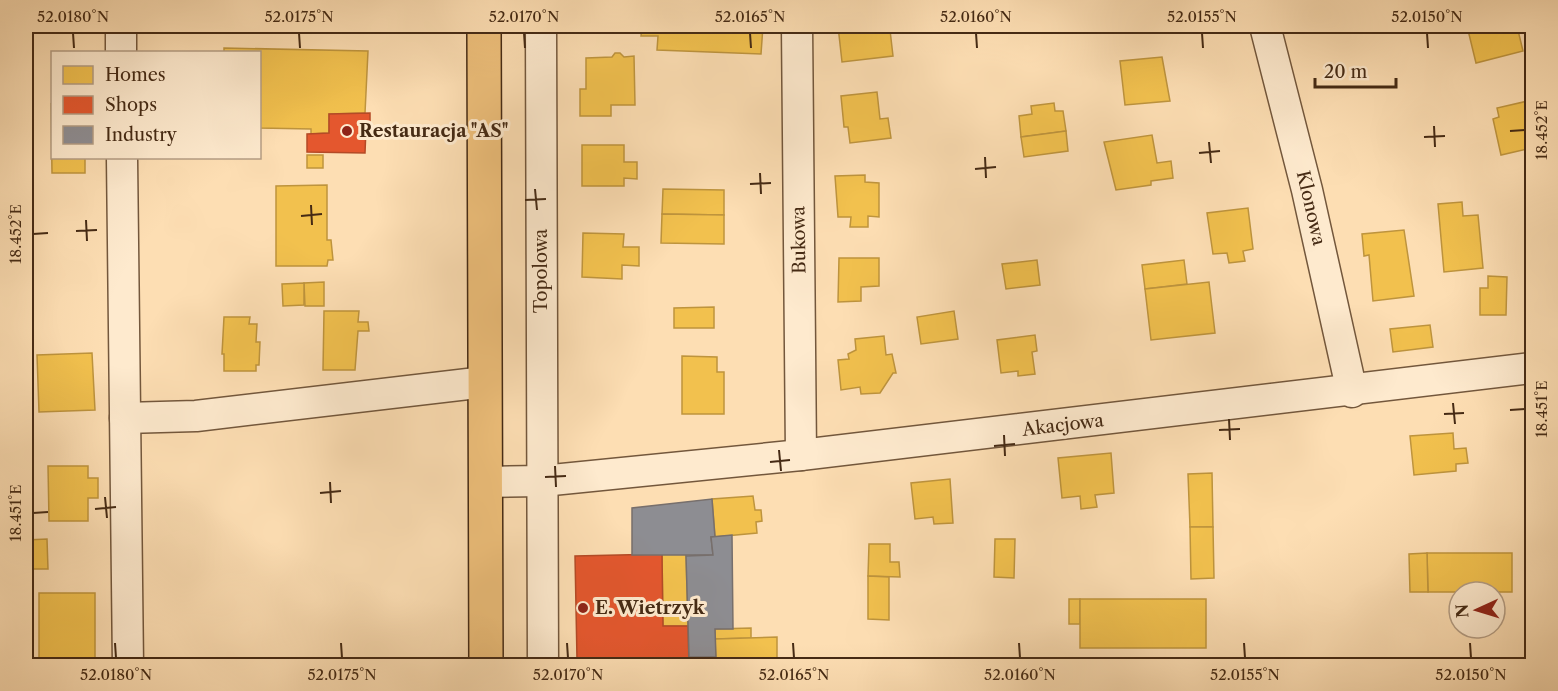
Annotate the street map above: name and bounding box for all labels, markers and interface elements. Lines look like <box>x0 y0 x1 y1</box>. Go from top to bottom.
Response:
text: 52.0180°N <box>37 7 109 26</box>
text: 52.0175°N <box>264 7 334 26</box>
text: 52.0170°N <box>489 7 559 26</box>
text: 52.0165°N <box>715 7 785 26</box>
text: 52.0160°N <box>940 7 1012 26</box>
text: 52.0155°N <box>1167 7 1237 26</box>
text: 52.0150°N <box>1391 7 1463 26</box>
legend <box>51 51 261 159</box>
scale bar <box>1315 51 1396 89</box>
text: 20 m <box>1324 61 1368 83</box>
text: Homes <box>105 64 166 86</box>
text: Shops <box>105 94 157 116</box>
text: 18.452°E <box>1532 100 1551 160</box>
place label: Restauracja "AS" <box>359 120 508 142</box>
text: Industry <box>105 124 178 146</box>
marker: Restauracja "AS" <box>340 124 354 138</box>
street label: Klonowa <box>1292 168 1330 248</box>
text: 18.452°E <box>6 204 25 264</box>
street label: Bukowa <box>787 205 811 274</box>
street label: Topolowa <box>530 228 552 313</box>
text: 18.451°E <box>1532 380 1551 438</box>
street label: Akacjowa <box>1020 409 1105 441</box>
text: 18.451°E <box>6 484 25 542</box>
north arrow <box>1447 580 1507 640</box>
place label: E. Wietrzyk <box>595 597 706 619</box>
marker: E. Wietrzyk <box>576 601 590 615</box>
text: N <box>1452 603 1472 619</box>
text: 52.0180°N <box>80 665 152 684</box>
text: 52.0175°N <box>307 665 377 684</box>
text: 52.0170°N <box>533 665 603 684</box>
text: 52.0165°N <box>759 665 829 684</box>
text: 52.0160°N <box>984 665 1056 684</box>
text: 52.0155°N <box>1210 665 1280 684</box>
text: 52.0150°N <box>1435 665 1507 684</box>

